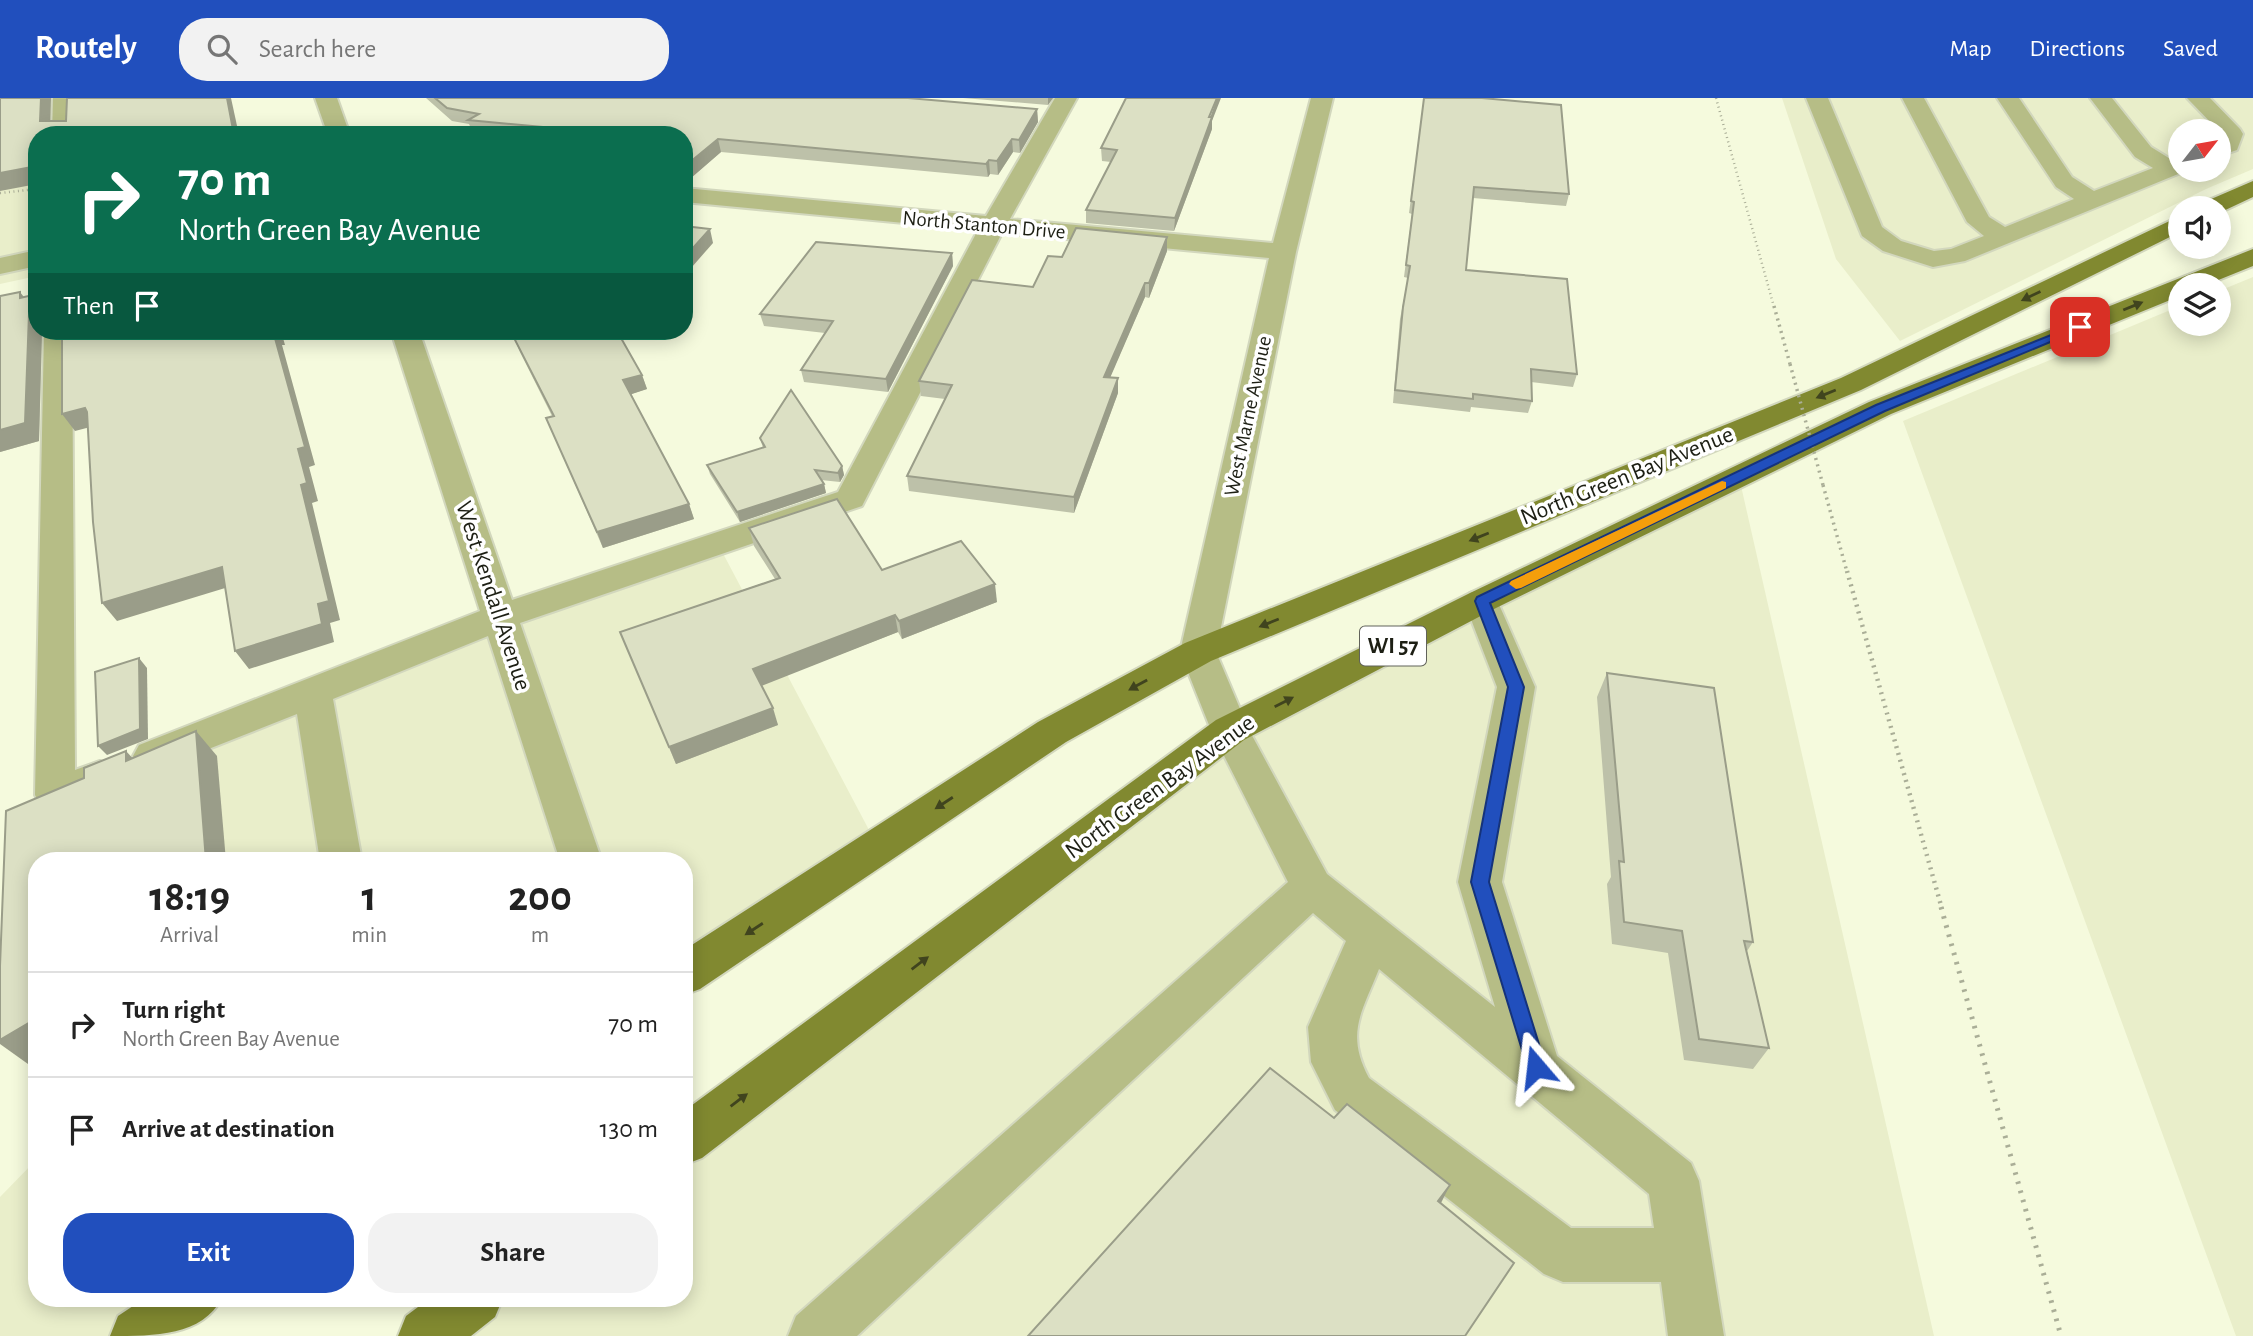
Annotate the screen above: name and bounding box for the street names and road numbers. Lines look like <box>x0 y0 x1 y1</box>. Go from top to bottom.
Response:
street label: North Stanton Drive <box>902 207 1066 243</box>
street label: West Marne Avenue <box>1221 334 1275 498</box>
street label: North Green Bay Avenue <box>1517 422 1737 530</box>
street label: West Kendall Avenue <box>451 498 535 694</box>
road number: WI 57 <box>1360 626 1426 666</box>
street label: North Green Bay Avenue <box>1061 711 1259 863</box>

